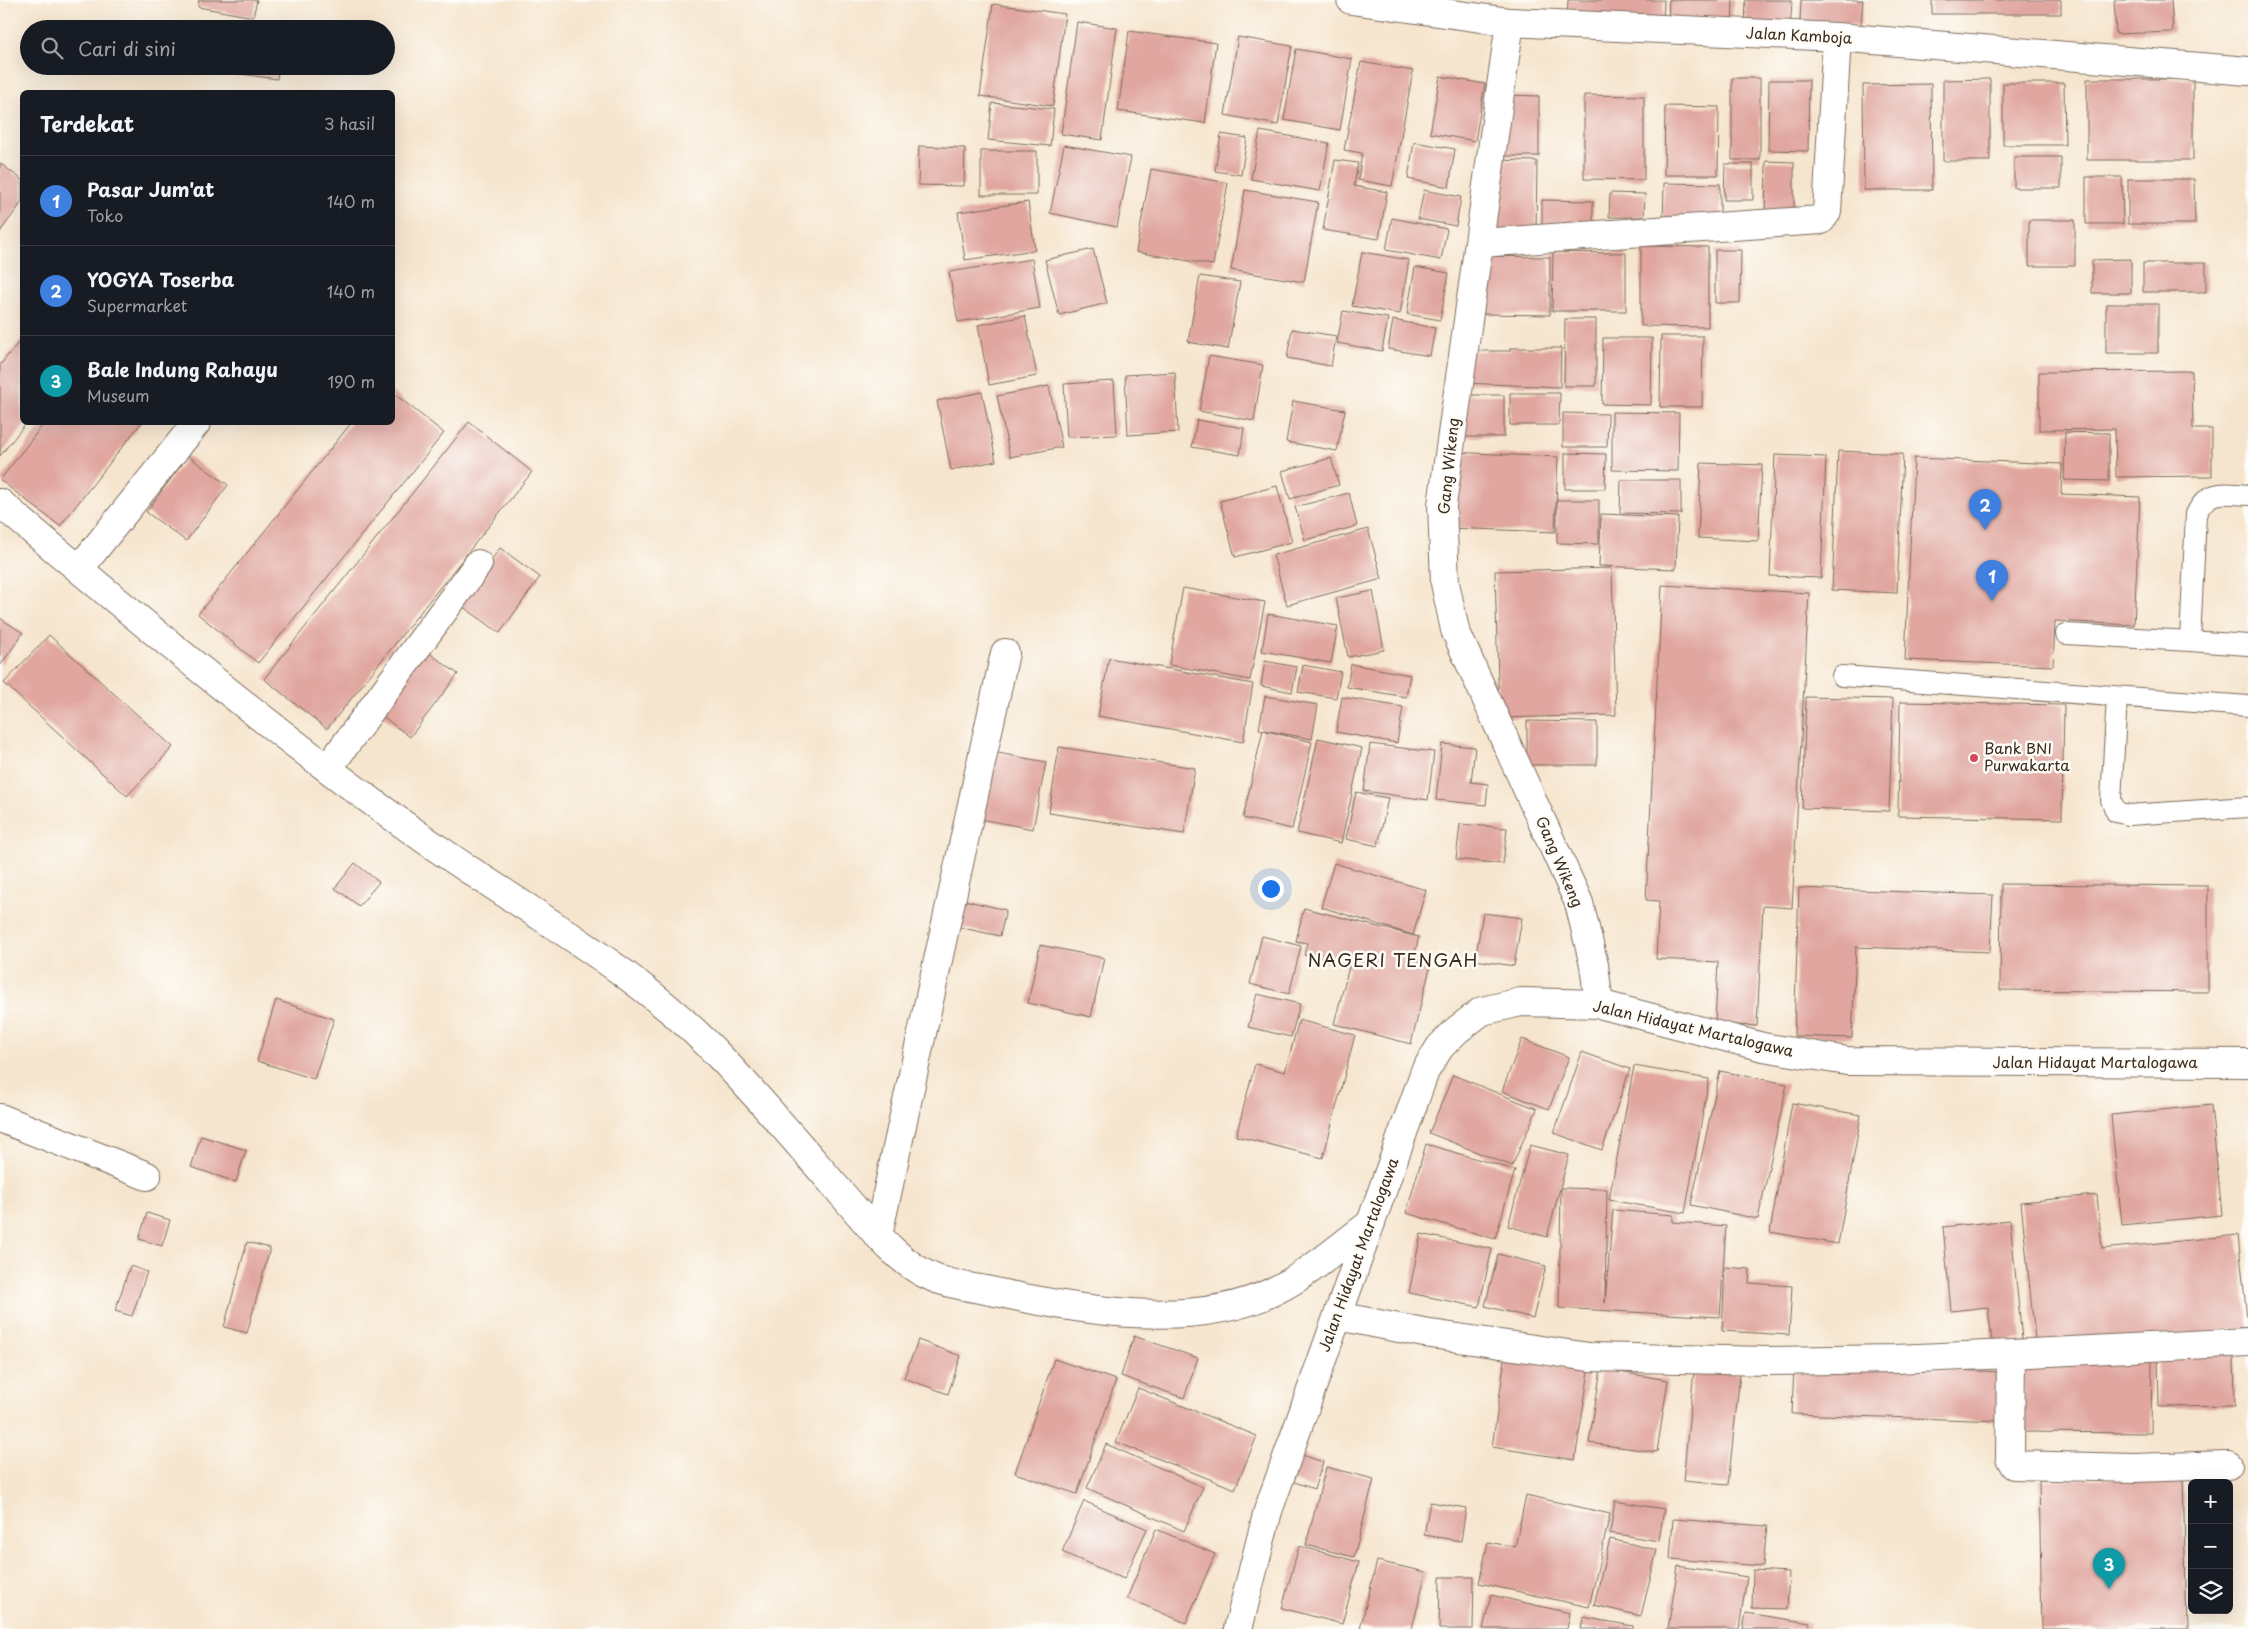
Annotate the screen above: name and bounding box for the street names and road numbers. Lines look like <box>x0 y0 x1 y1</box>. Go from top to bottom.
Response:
street label: Jalan Kamboja <box>1745 20 1854 49</box>
street label: Gang Wikeng <box>1431 416 1464 515</box>
street label: Gang Wikeng <box>1531 812 1590 910</box>
street label: Jalan Hidayat Martalogawa <box>1591 993 1796 1062</box>
street label: Jalan Hidayat Martalogawa <box>1992 1050 2198 1073</box>
street label: Jalan Hidayat Martalogawa <box>1312 1154 1404 1355</box>

